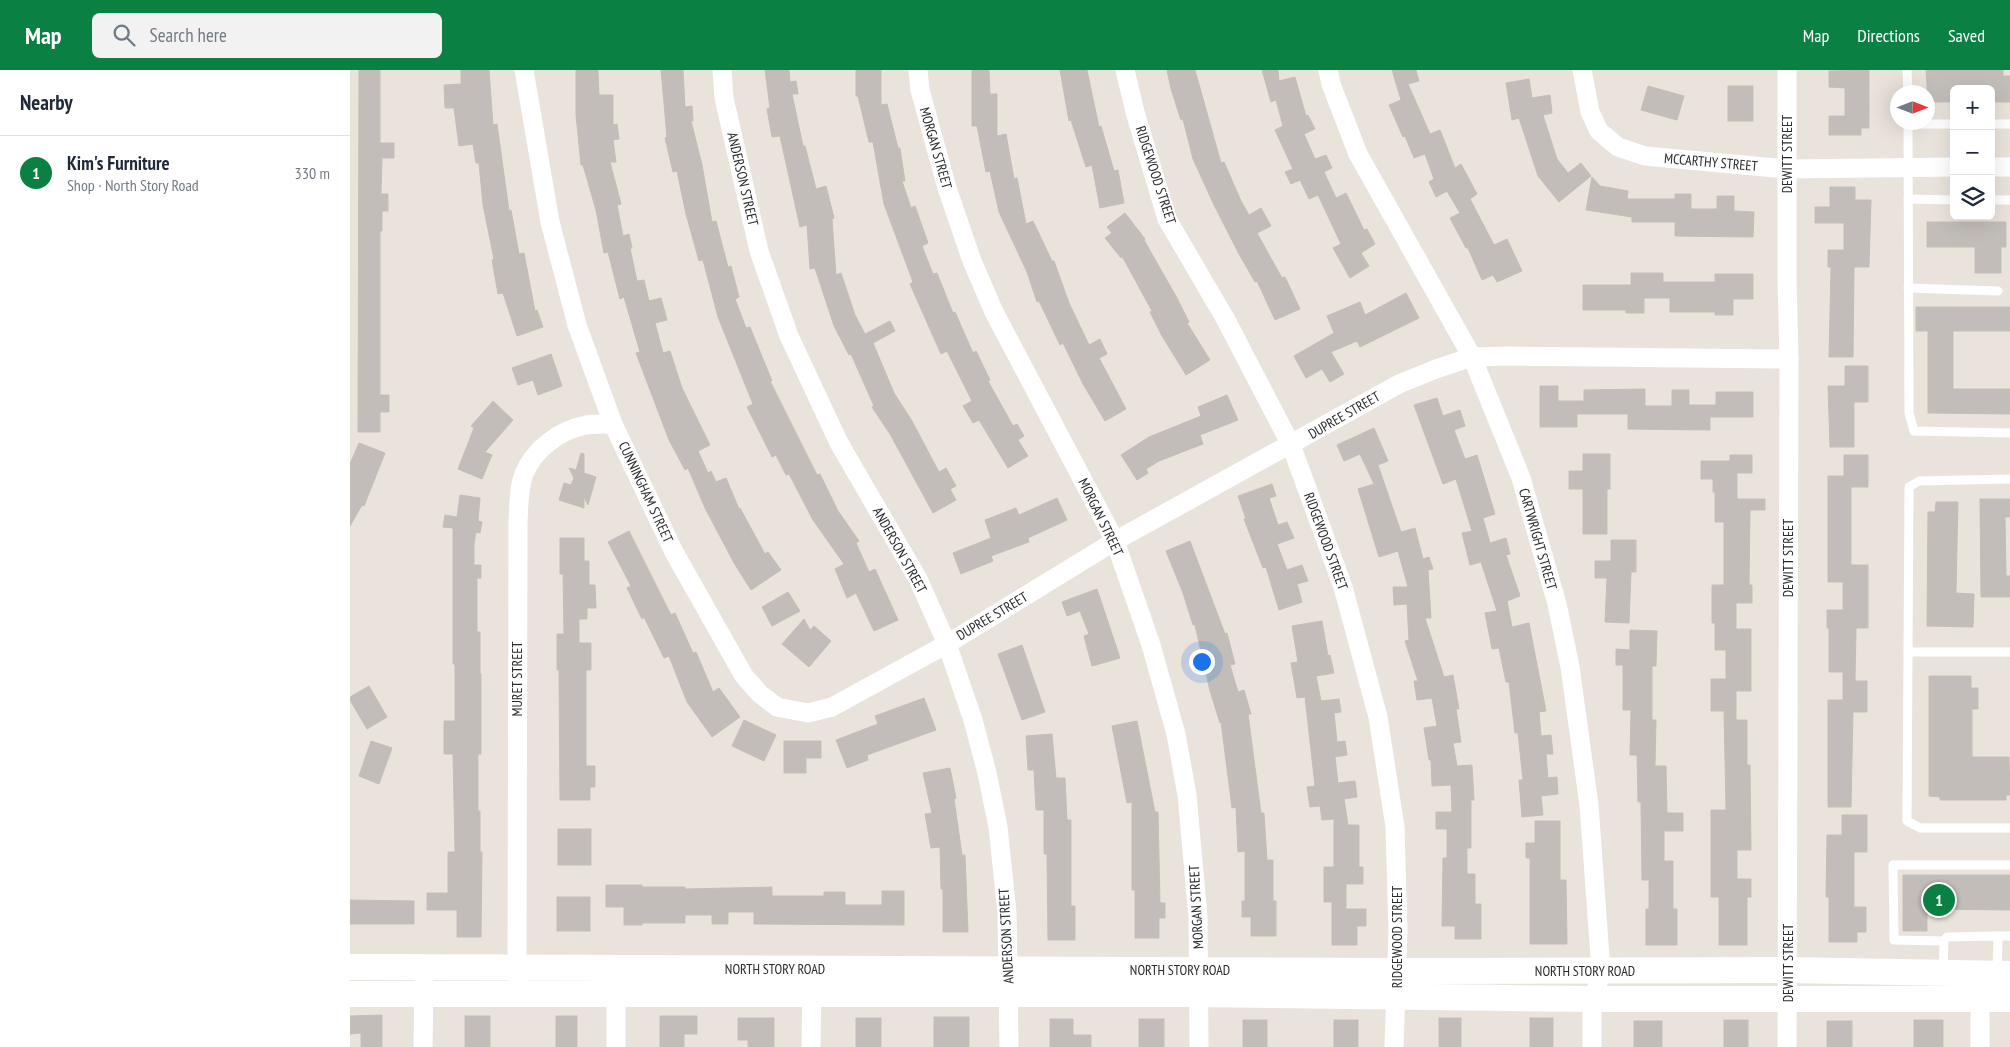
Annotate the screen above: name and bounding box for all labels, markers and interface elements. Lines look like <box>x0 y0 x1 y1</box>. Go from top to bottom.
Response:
search box <box>92 13 442 58</box>
text: Map <box>25 20 62 51</box>
icon: search <box>110 21 138 49</box>
text: Search here <box>150 23 227 47</box>
text: Map <box>1803 24 1829 47</box>
text: Directions <box>1857 24 1920 47</box>
text: Saved <box>1948 24 1985 47</box>
north arrow <box>1890 85 1935 130</box>
map controls <box>1950 85 1995 220</box>
button: + <box>1950 85 1995 130</box>
text: Nearby <box>20 89 73 116</box>
street label: MORGAN STREET <box>916 105 956 192</box>
street label: DEWITT STREET <box>1778 114 1796 193</box>
street label: RIDGEWOOD STREET <box>1132 124 1181 227</box>
street label: ANDERSON STREET <box>723 130 763 228</box>
button: − <box>1950 130 1995 175</box>
street label: MCCARTHY STREET <box>1663 149 1759 175</box>
text: Kim's Furniture <box>67 151 170 175</box>
text: 1 <box>32 163 40 183</box>
text: 330 m <box>295 163 330 183</box>
text: Shop · North Story Road <box>67 175 199 195</box>
button: layers <box>1950 175 1995 220</box>
street label: DUPREE STREET <box>1305 387 1384 443</box>
street label: CUNNINGHAM STREET <box>615 438 678 546</box>
street label: MORGAN STREET <box>1074 475 1128 559</box>
street label: CARTWRIGHT STREET <box>1515 486 1561 593</box>
street label: RIDGEWOOD STREET <box>1300 490 1352 593</box>
street label: ANDERSON STREET <box>869 504 931 597</box>
street label: DEWITT STREET <box>1779 518 1797 597</box>
street label: DUPREE STREET <box>953 587 1032 644</box>
street label: MURET STREET <box>508 641 526 716</box>
your location <box>1189 649 1215 675</box>
street label: MORGAN STREET <box>1185 864 1207 950</box>
pin: 1 <box>1923 881 1955 919</box>
street label: RIDGEWOOD STREET <box>1388 885 1406 988</box>
street label: ANDERSON STREET <box>994 887 1017 984</box>
street label: DEWITT STREET <box>1779 923 1797 1002</box>
street label: NORTH STORY ROAD <box>725 960 825 978</box>
street label: NORTH STORY ROAD <box>1130 961 1230 979</box>
street label: NORTH STORY ROAD <box>1535 962 1635 980</box>

